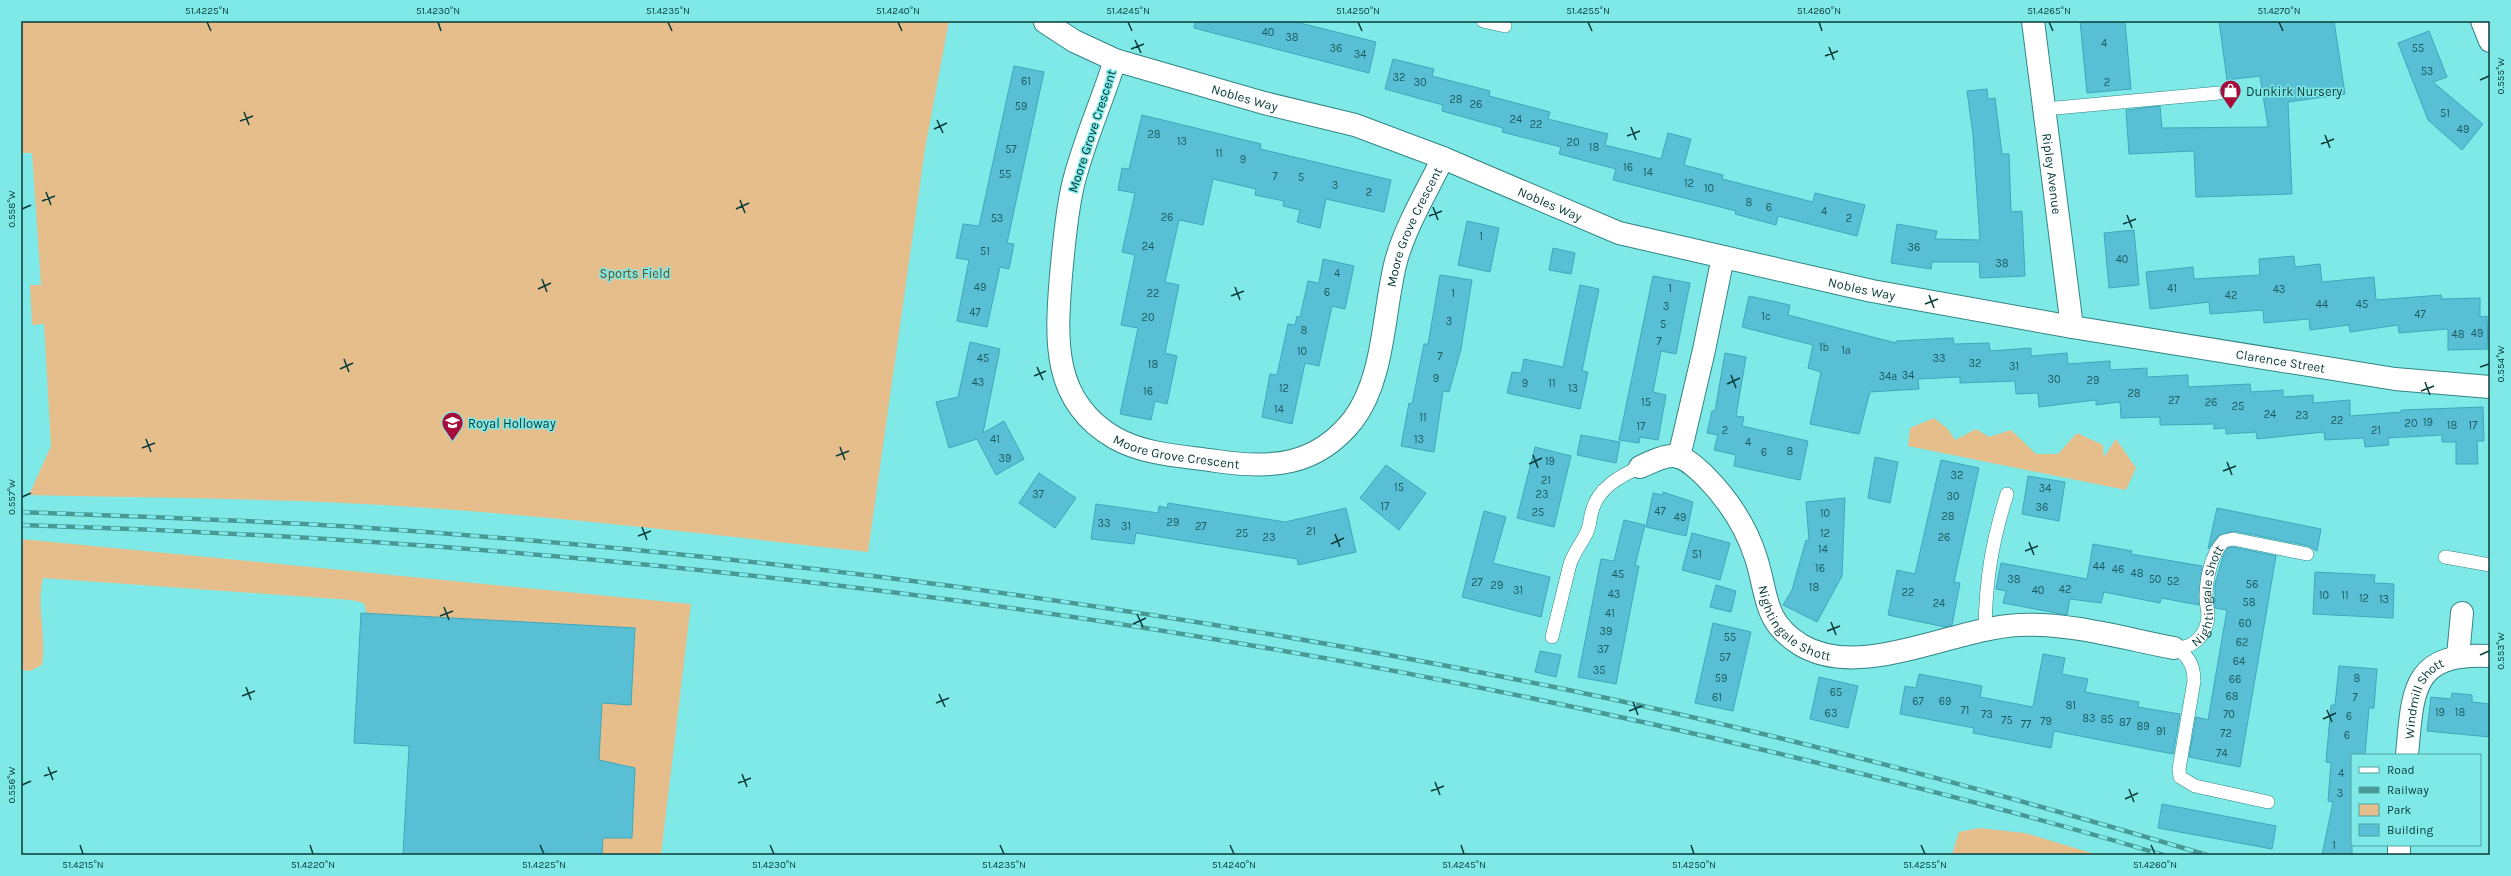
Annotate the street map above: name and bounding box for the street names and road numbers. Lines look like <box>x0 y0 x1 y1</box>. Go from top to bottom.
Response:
street label: Moore Grove Crescent <box>1065 67 1119 194</box>
street label: Nobles Way <box>1210 81 1280 114</box>
street label: Ripley Avenue <box>2040 132 2065 216</box>
street label: Moore Grove Crescent <box>1383 164 1445 288</box>
street label: Nobles Way <box>1516 183 1585 224</box>
street label: Nobles Way <box>1827 274 1897 303</box>
street label: Clarence Street <box>2235 346 2327 375</box>
street label: Moore Grove Crescent <box>1111 431 1240 471</box>
street label: Nightingale Shott <box>2188 542 2226 649</box>
street label: Nightingale Shott <box>1756 584 1832 663</box>
street label: Windmill Shott <box>2401 655 2446 740</box>

